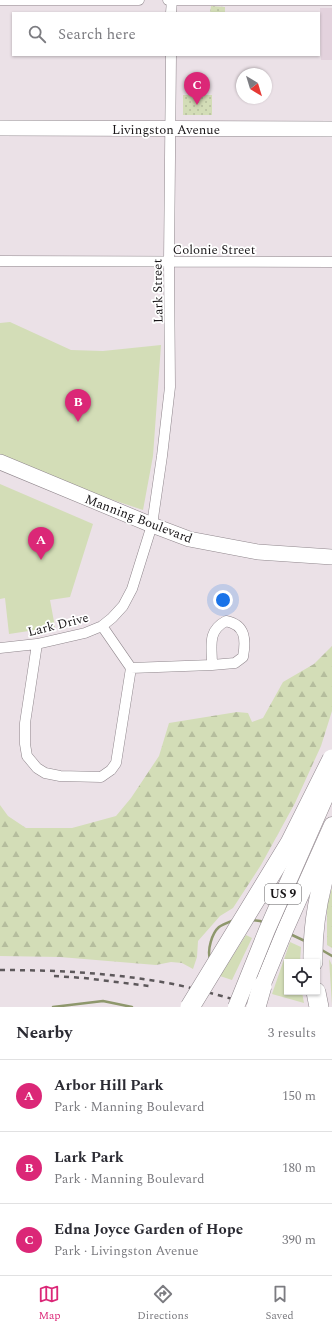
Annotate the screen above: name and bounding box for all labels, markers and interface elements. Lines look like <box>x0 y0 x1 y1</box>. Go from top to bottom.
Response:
search box <box>12 12 320 56</box>
icon: search <box>26 23 48 45</box>
text: Search here <box>58 23 136 46</box>
north arrow <box>236 68 272 104</box>
pin: C <box>184 72 210 105</box>
street label: Livingston Avenue <box>112 120 220 140</box>
street label: Colonie Street <box>173 240 256 260</box>
street label: Lark Street <box>147 258 169 323</box>
pin: B <box>65 389 91 422</box>
street label: Manning Boulevard <box>82 489 195 549</box>
pin: A <box>28 527 54 560</box>
your location <box>213 590 233 610</box>
street label: Lark Drive <box>26 608 91 642</box>
road number: US 9 <box>265 884 301 904</box>
map controls <box>284 959 320 995</box>
button: locate <box>284 959 320 995</box>
text: Nearby <box>16 1020 72 1046</box>
text: 3 results <box>268 1023 316 1043</box>
text: Arbor Hill Park <box>54 1074 164 1097</box>
text: A <box>24 1086 34 1106</box>
text: 150 m <box>282 1086 316 1106</box>
text: Park · Manning Boulevard <box>54 1097 205 1117</box>
text: Lark Park <box>54 1146 124 1169</box>
text: B <box>24 1158 34 1178</box>
text: 180 m <box>282 1158 316 1178</box>
text: Park · Manning Boulevard <box>54 1169 205 1189</box>
text: Edna Joyce Garden of Hope <box>54 1218 243 1241</box>
text: C <box>24 1230 34 1250</box>
text: 390 m <box>282 1230 316 1250</box>
text: Park · Livingston Avenue <box>54 1241 198 1261</box>
tab: Map <box>38 1283 61 1324</box>
tab: Directions <box>137 1283 189 1324</box>
tab: Saved <box>265 1283 294 1324</box>

